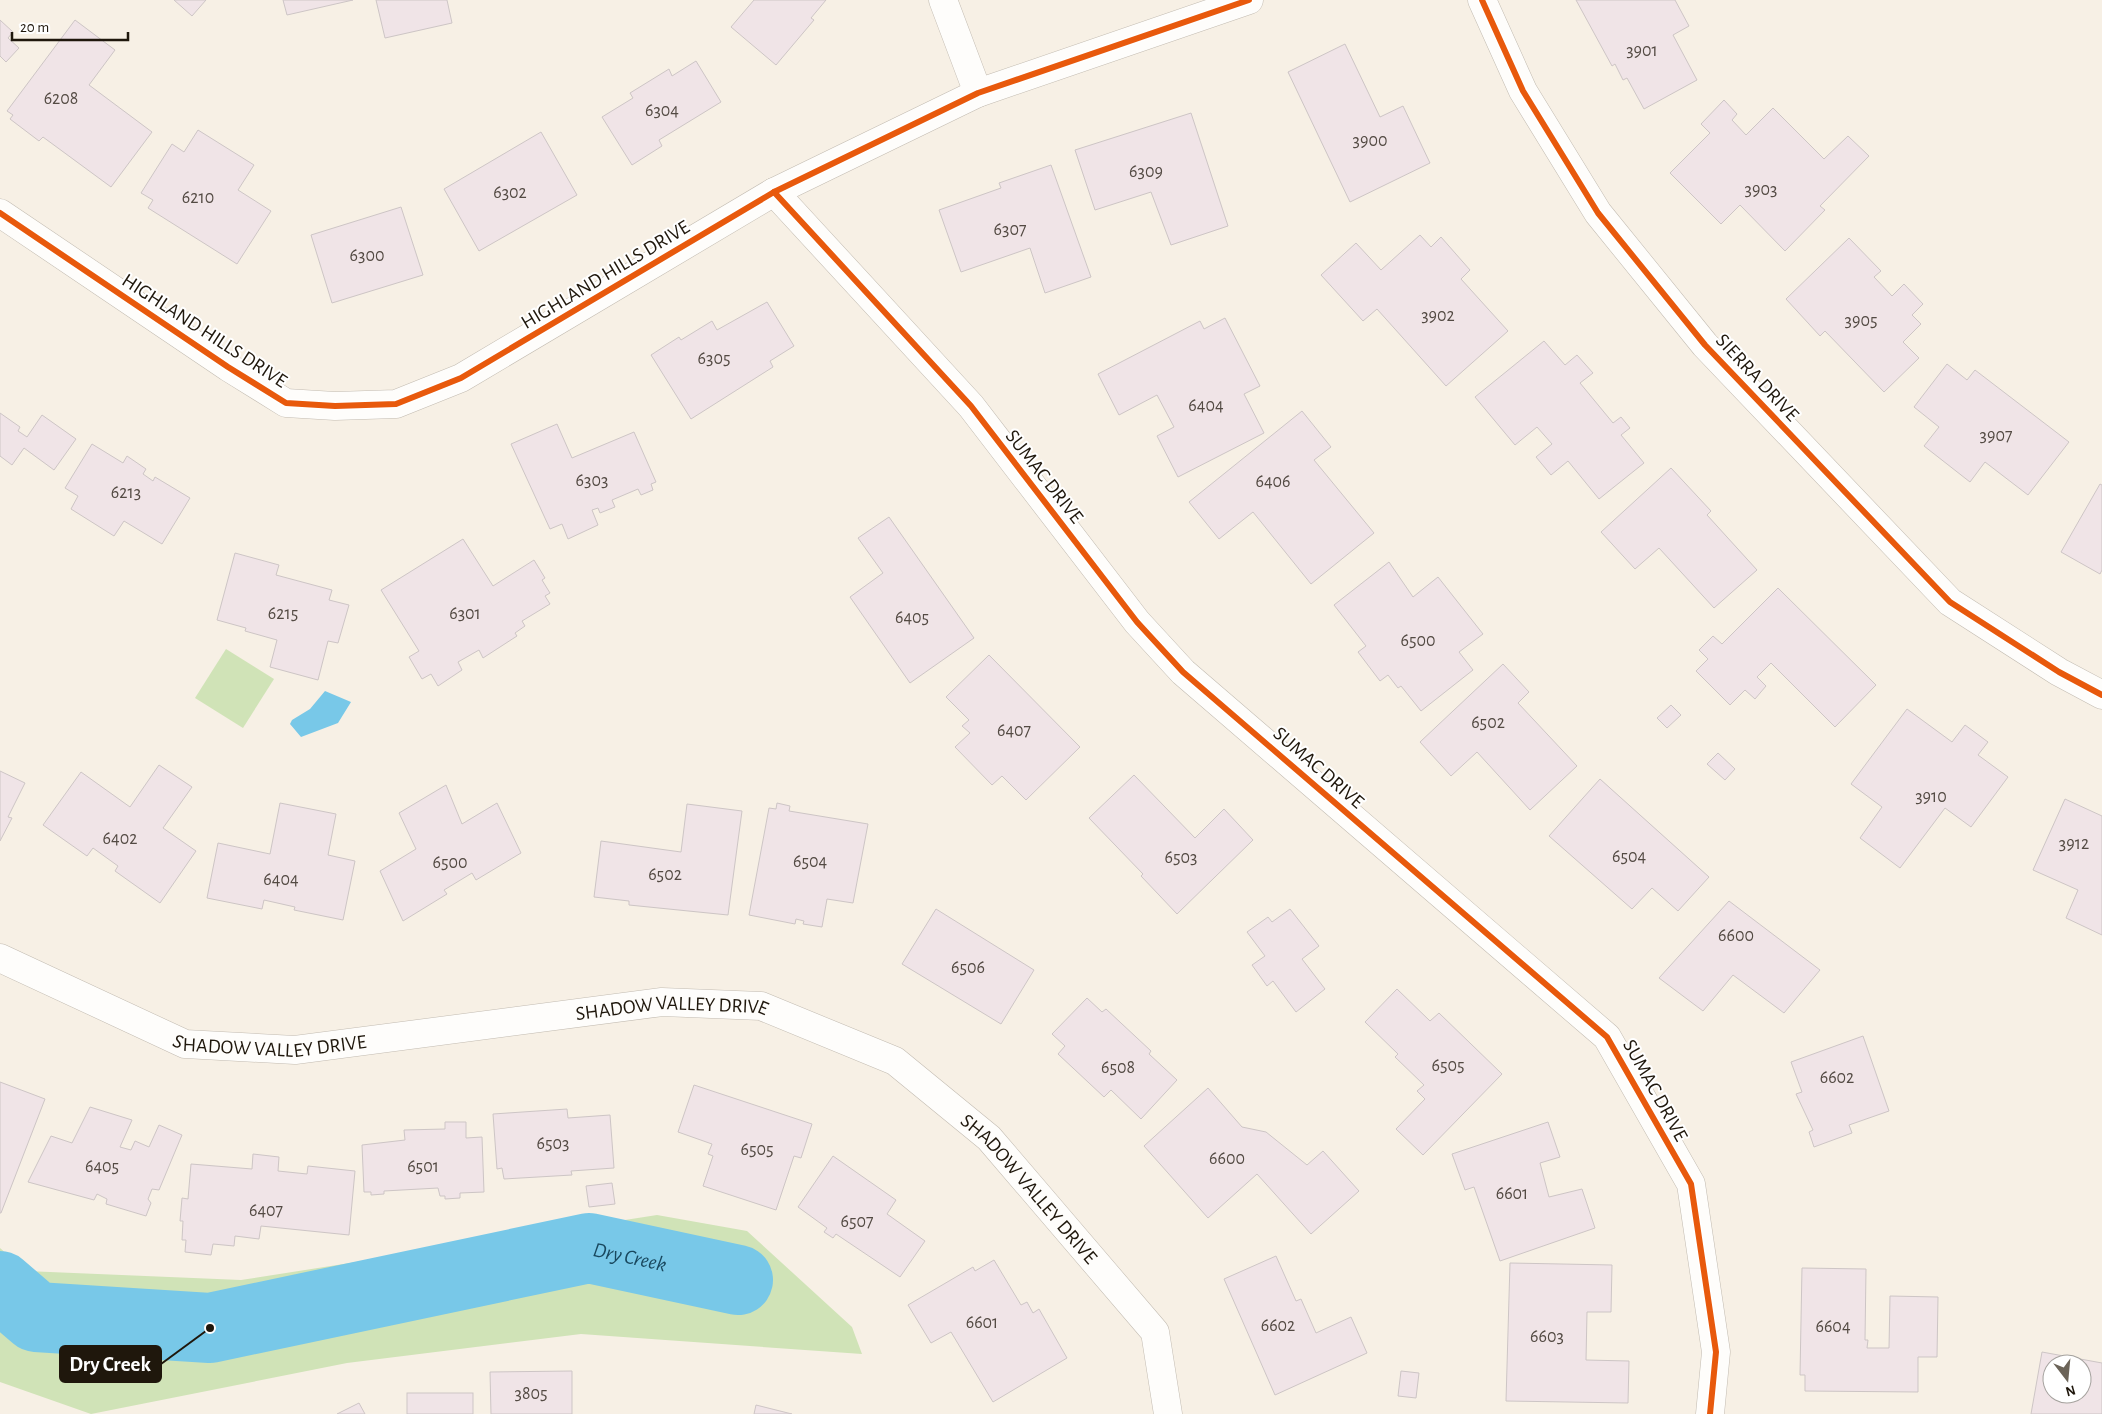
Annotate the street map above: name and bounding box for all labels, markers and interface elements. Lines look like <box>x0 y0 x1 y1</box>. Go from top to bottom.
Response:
scale bar <box>12 10 129 42</box>
text: 20 m <box>20 20 49 35</box>
house number: 3901 <box>1626 42 1658 60</box>
house number: 6208 <box>44 90 78 108</box>
house number: 6304 <box>645 102 679 120</box>
house number: 3900 <box>1353 132 1387 150</box>
house number: 6309 <box>1129 163 1163 181</box>
house number: 3903 <box>1745 181 1777 199</box>
house number: 6302 <box>493 184 527 202</box>
house number: 6210 <box>182 189 214 207</box>
street label: HIGHLAND HILLS DRIVE <box>518 217 693 333</box>
house number: 6307 <box>994 221 1026 239</box>
house number: 6300 <box>350 247 384 265</box>
street label: HIGHLAND HILLS DRIVE <box>118 270 291 392</box>
house number: 3902 <box>1421 307 1455 325</box>
house number: 3905 <box>1845 312 1877 330</box>
street label: SIERRA DRIVE <box>1712 330 1803 426</box>
house number: 6305 <box>698 350 730 368</box>
house number: 6404 <box>1188 397 1224 415</box>
street label: SUMAC DRIVE <box>1002 426 1087 527</box>
house number: 3907 <box>1980 427 2012 445</box>
house number: 6303 <box>576 472 608 490</box>
house number: 6406 <box>1255 473 1291 491</box>
house number: 6213 <box>111 484 141 502</box>
house number: 6215 <box>268 605 298 623</box>
house number: 6301 <box>449 605 481 623</box>
house number: 6405 <box>895 609 929 627</box>
house number: 6500 <box>1401 632 1436 650</box>
house number: 6502 <box>1471 714 1505 732</box>
house number: 6407 <box>997 722 1031 740</box>
street label: SUMAC DRIVE <box>1269 723 1368 812</box>
house number: 3910 <box>1915 788 1947 806</box>
house number: 6402 <box>103 830 137 848</box>
house number: 3912 <box>2059 835 2089 853</box>
house number: 6504 <box>1612 848 1646 866</box>
house number: 6503 <box>1165 849 1197 867</box>
house number: 6504 <box>793 853 827 871</box>
house number: 6500 <box>433 854 468 872</box>
house number: 6502 <box>648 866 682 884</box>
house number: 6404 <box>263 871 299 889</box>
house number: 6600 <box>1718 927 1754 945</box>
house number: 6506 <box>951 959 985 977</box>
street label: SHADOW VALLEY DRIVE <box>574 992 772 1024</box>
street label: SHADOW VALLEY DRIVE <box>170 1031 368 1061</box>
street label: SUMAC DRIVE <box>1619 1036 1691 1145</box>
house number: 6505 <box>1431 1057 1465 1075</box>
house number: 6508 <box>1101 1059 1135 1077</box>
house number: 6602 <box>1820 1069 1854 1087</box>
street label: SHADOW VALLEY DRIVE <box>957 1110 1101 1268</box>
house number: 6503 <box>537 1135 569 1153</box>
house number: 6505 <box>740 1141 774 1159</box>
house number: 6600 <box>1209 1150 1245 1168</box>
house number: 6405 <box>85 1158 119 1176</box>
house number: 6501 <box>407 1158 439 1176</box>
house number: 6601 <box>1496 1185 1528 1203</box>
house number: 6407 <box>249 1202 283 1220</box>
house number: 6507 <box>841 1213 874 1231</box>
water label: Dry Creek <box>591 1239 669 1275</box>
house number: 6601 <box>966 1314 998 1332</box>
house number: 6602 <box>1261 1317 1295 1335</box>
house number: 6604 <box>1815 1318 1851 1336</box>
house number: 6603 <box>1530 1328 1564 1346</box>
callout: Dry Creek <box>60 1346 161 1382</box>
text: Dry Creek <box>69 1354 151 1375</box>
north arrow <box>2042 1354 2092 1404</box>
text: N <box>2064 1382 2077 1399</box>
house number: 3805 <box>515 1385 547 1403</box>

